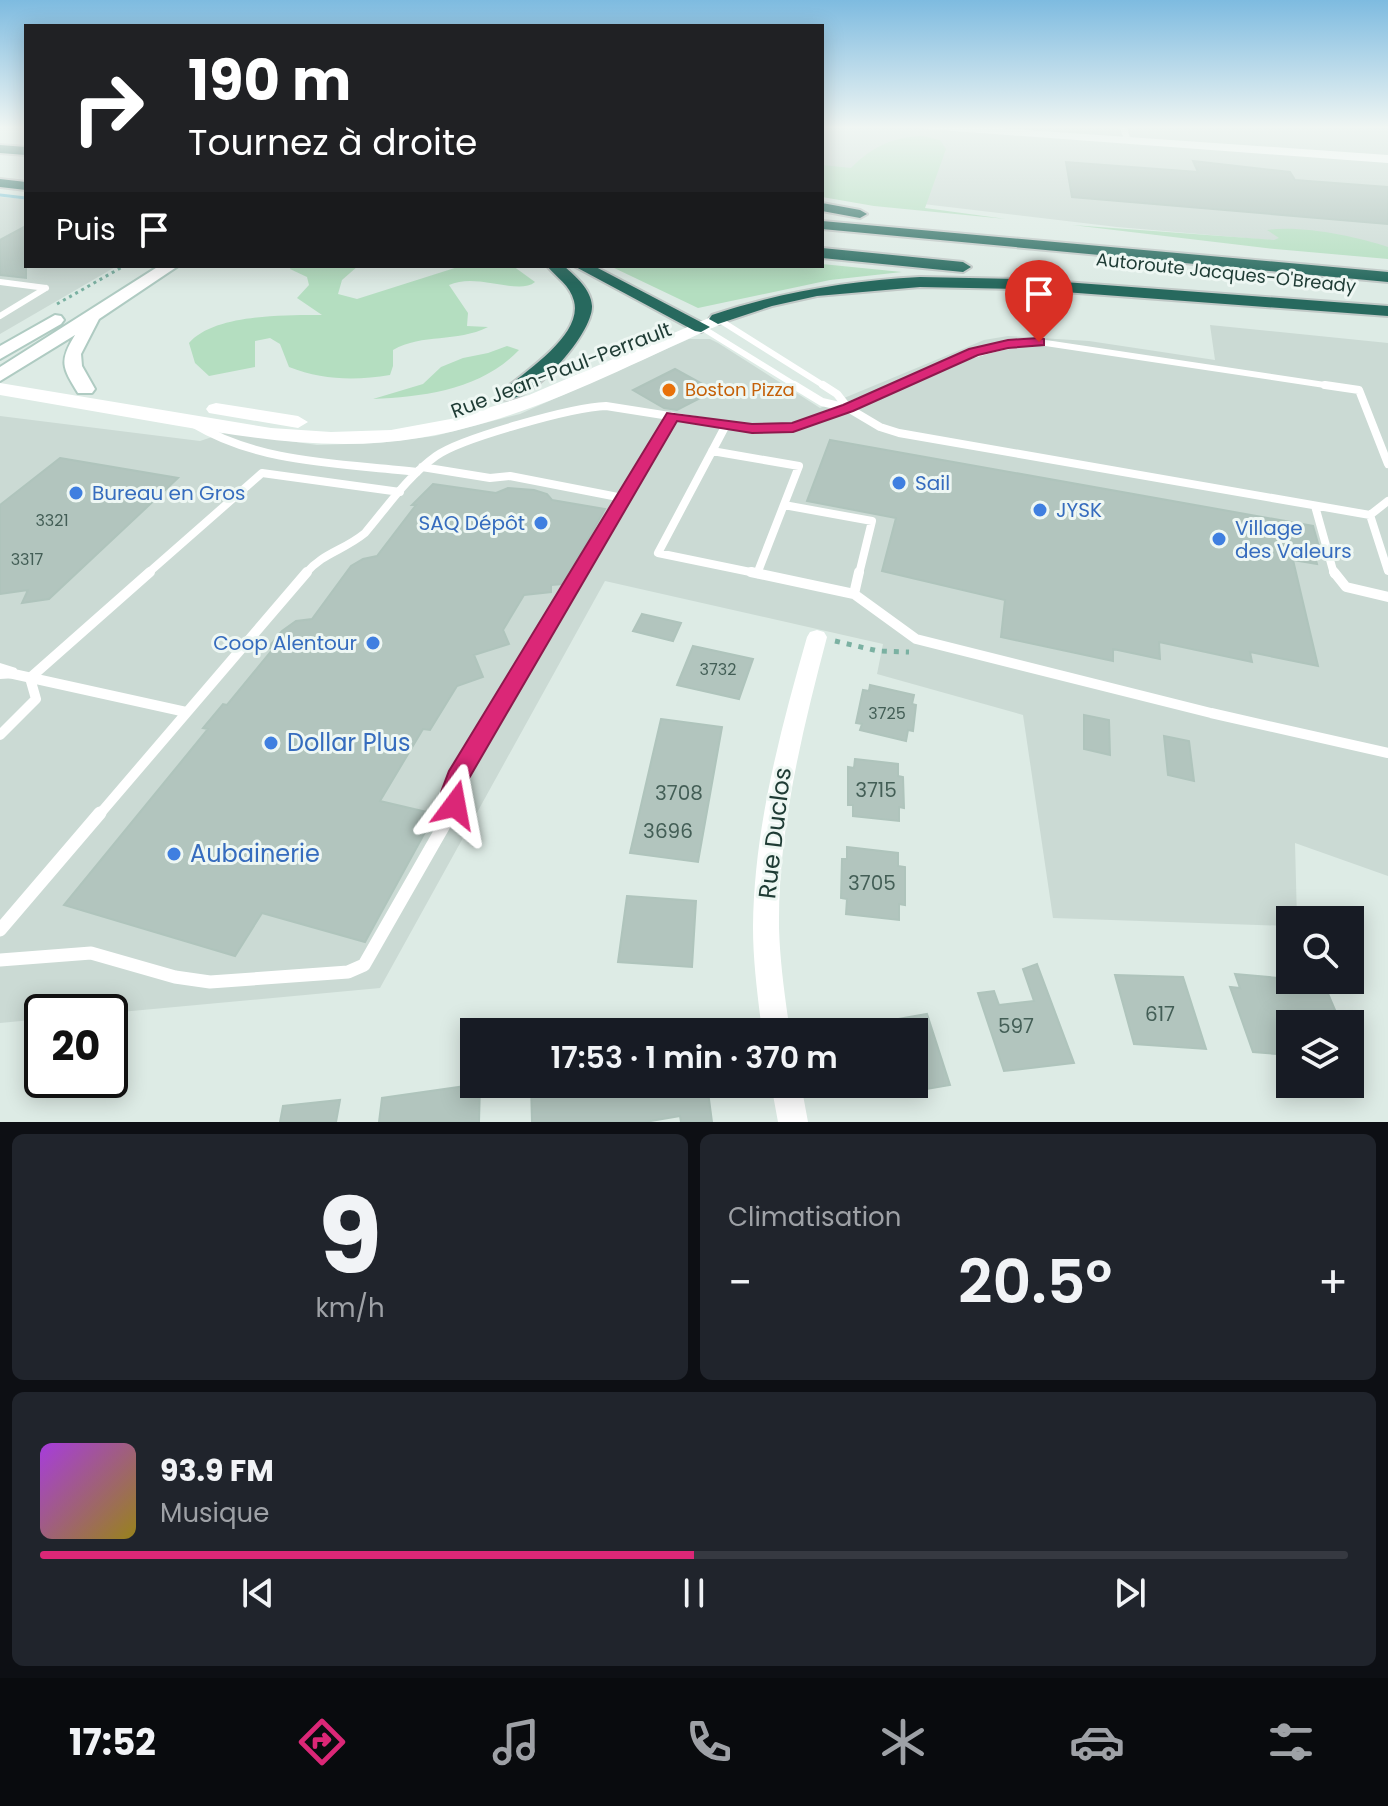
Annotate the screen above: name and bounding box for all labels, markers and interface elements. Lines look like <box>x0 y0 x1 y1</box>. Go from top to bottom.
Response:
text: 190 m <box>188 41 351 120</box>
icon: right <box>56 56 160 160</box>
text: Tournez à droite <box>188 117 477 168</box>
text: Puis <box>56 208 116 251</box>
icon: arrive <box>132 208 176 252</box>
street label: Autoroute Jacques-O'Bready <box>1095 246 1357 299</box>
pin <box>1005 260 1073 342</box>
icon: arrive <box>1017 272 1061 316</box>
street label: Rue Jean-Paul-Perrault <box>447 315 675 425</box>
place label: Boston Pizza <box>685 377 795 402</box>
marker: Boston Pizza <box>660 381 678 399</box>
place label: Sail <box>915 469 950 497</box>
marker: Sail <box>890 474 908 492</box>
place label: Bureau en Gros <box>92 479 245 507</box>
marker: Bureau en Gros <box>67 484 85 502</box>
place label: JYSK <box>1056 496 1102 524</box>
marker: JYSK <box>1031 501 1049 519</box>
house number: 3321 <box>35 509 69 532</box>
place label: SAQ Dépôt <box>419 509 525 537</box>
marker: SAQ Dépôt <box>532 514 550 532</box>
place label: Village des Valeurs <box>1235 514 1352 565</box>
marker: Village des Valeurs <box>1210 530 1228 548</box>
house number: 3317 <box>11 548 44 571</box>
place label: Coop Alentour <box>213 629 357 657</box>
marker: Coop Alentour <box>364 634 382 652</box>
house number: 3732 <box>700 658 736 681</box>
house number: 3725 <box>868 702 906 725</box>
place label: Dollar Plus <box>287 726 410 759</box>
marker: Dollar Plus <box>262 734 280 752</box>
position arrow <box>413 763 497 847</box>
street label: Rue Duclos <box>750 765 799 900</box>
house number: 3715 <box>855 776 897 804</box>
house number: 3708 <box>655 779 703 807</box>
house number: 3696 <box>643 817 693 845</box>
place label: Aubainerie <box>190 837 320 870</box>
marker: Aubainerie <box>165 845 183 863</box>
house number: 3705 <box>848 869 896 897</box>
map controls <box>1276 906 1364 1098</box>
button: search <box>1276 906 1364 994</box>
speed limit sign: 20 <box>24 994 128 1098</box>
house number: 617 <box>1145 1000 1175 1028</box>
button: layers <box>1276 1010 1364 1098</box>
house number: 597 <box>998 1012 1034 1040</box>
text: 17:53 · 1 min · 370 m <box>550 1036 838 1079</box>
text: 9 <box>318 1164 382 1309</box>
text: Climatisation <box>728 1199 901 1235</box>
text: 20.5° <box>958 1240 1112 1324</box>
text: − <box>728 1252 752 1313</box>
text: + <box>1318 1252 1348 1313</box>
text: km/h <box>315 1290 385 1326</box>
text: 93.9 FM <box>160 1449 274 1492</box>
text: Musique <box>160 1495 269 1531</box>
icon: previous <box>236 1571 280 1615</box>
icon: pause <box>672 1571 716 1615</box>
icon: next <box>1108 1571 1152 1615</box>
icon: directions <box>294 1714 350 1770</box>
icon: music <box>488 1714 544 1770</box>
icon: phone <box>681 1714 737 1770</box>
icon: climate <box>875 1714 931 1770</box>
icon: car <box>1069 1714 1125 1770</box>
icon: filters <box>1263 1714 1319 1770</box>
text: 17:52 <box>69 1717 156 1768</box>

